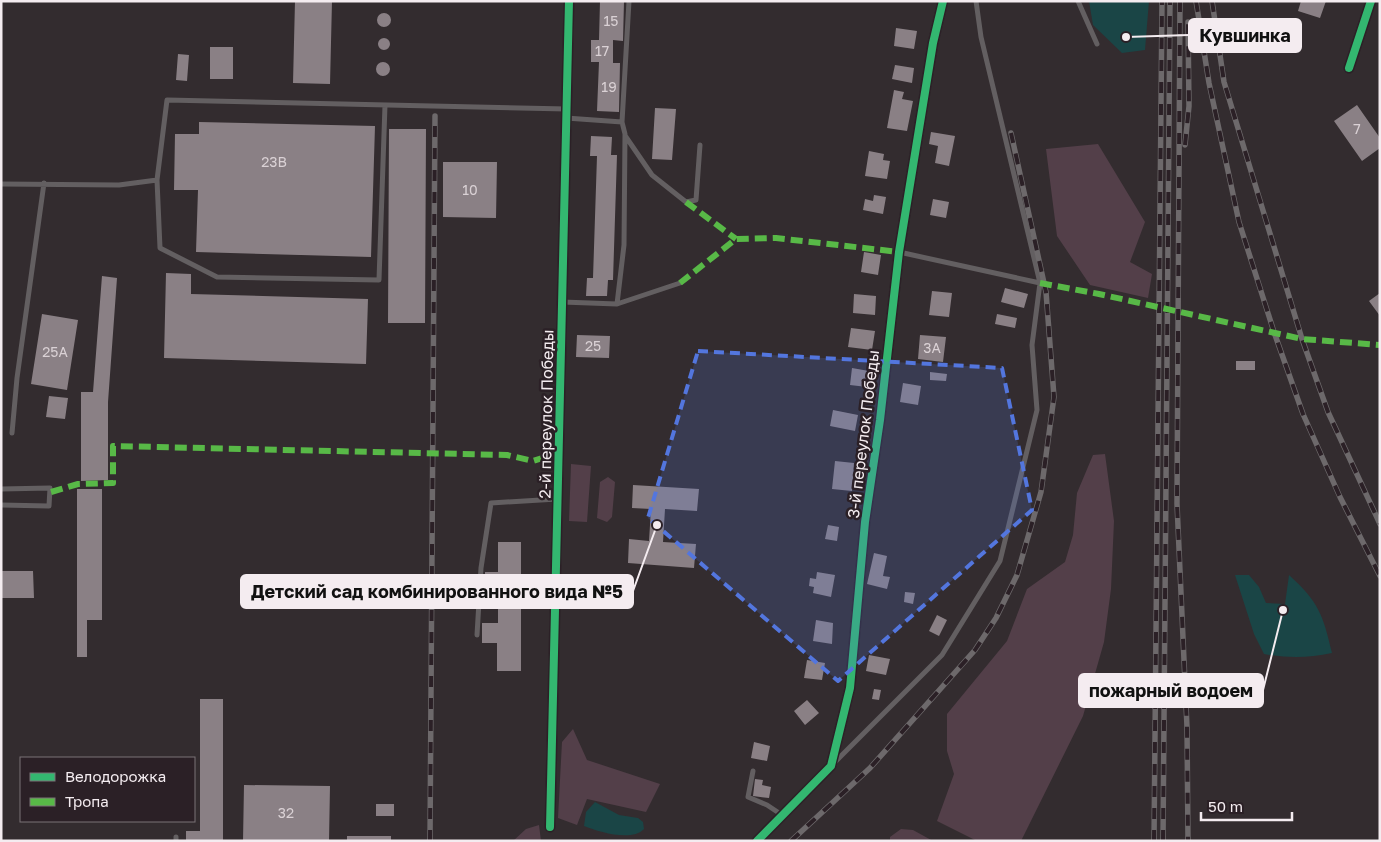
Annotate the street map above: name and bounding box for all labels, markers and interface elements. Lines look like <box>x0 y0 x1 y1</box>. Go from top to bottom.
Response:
house number: 15 <box>604 12 618 29</box>
callout: Кувшинка <box>1189 19 1301 52</box>
text: Кувшинка <box>1199 24 1291 46</box>
house number: 17 <box>595 42 609 59</box>
house number: 19 <box>601 78 617 95</box>
house number: 7 <box>1353 120 1361 137</box>
house number: 23В <box>261 153 287 170</box>
house number: 10 <box>462 181 478 198</box>
street label: 2-й переулок Победы <box>535 329 557 499</box>
house number: 25 <box>585 337 601 354</box>
house number: 3А <box>923 339 941 356</box>
house number: 25А <box>42 343 68 360</box>
street label: 3-й переулок Победы <box>843 349 883 519</box>
callout: Детский сад комбинированного вида №5 <box>241 575 633 608</box>
text: Детский сад комбинированного вида №5 <box>251 580 623 602</box>
callout: пожарный водоем <box>1079 674 1263 707</box>
text: пожарный водоем <box>1089 679 1253 701</box>
legend <box>20 757 195 822</box>
text: Велодорожка <box>65 767 166 785</box>
scale bar <box>1201 790 1292 822</box>
text: Тропа <box>65 792 109 810</box>
text: 50 m <box>1208 797 1243 815</box>
house number: 32 <box>278 804 294 821</box>

